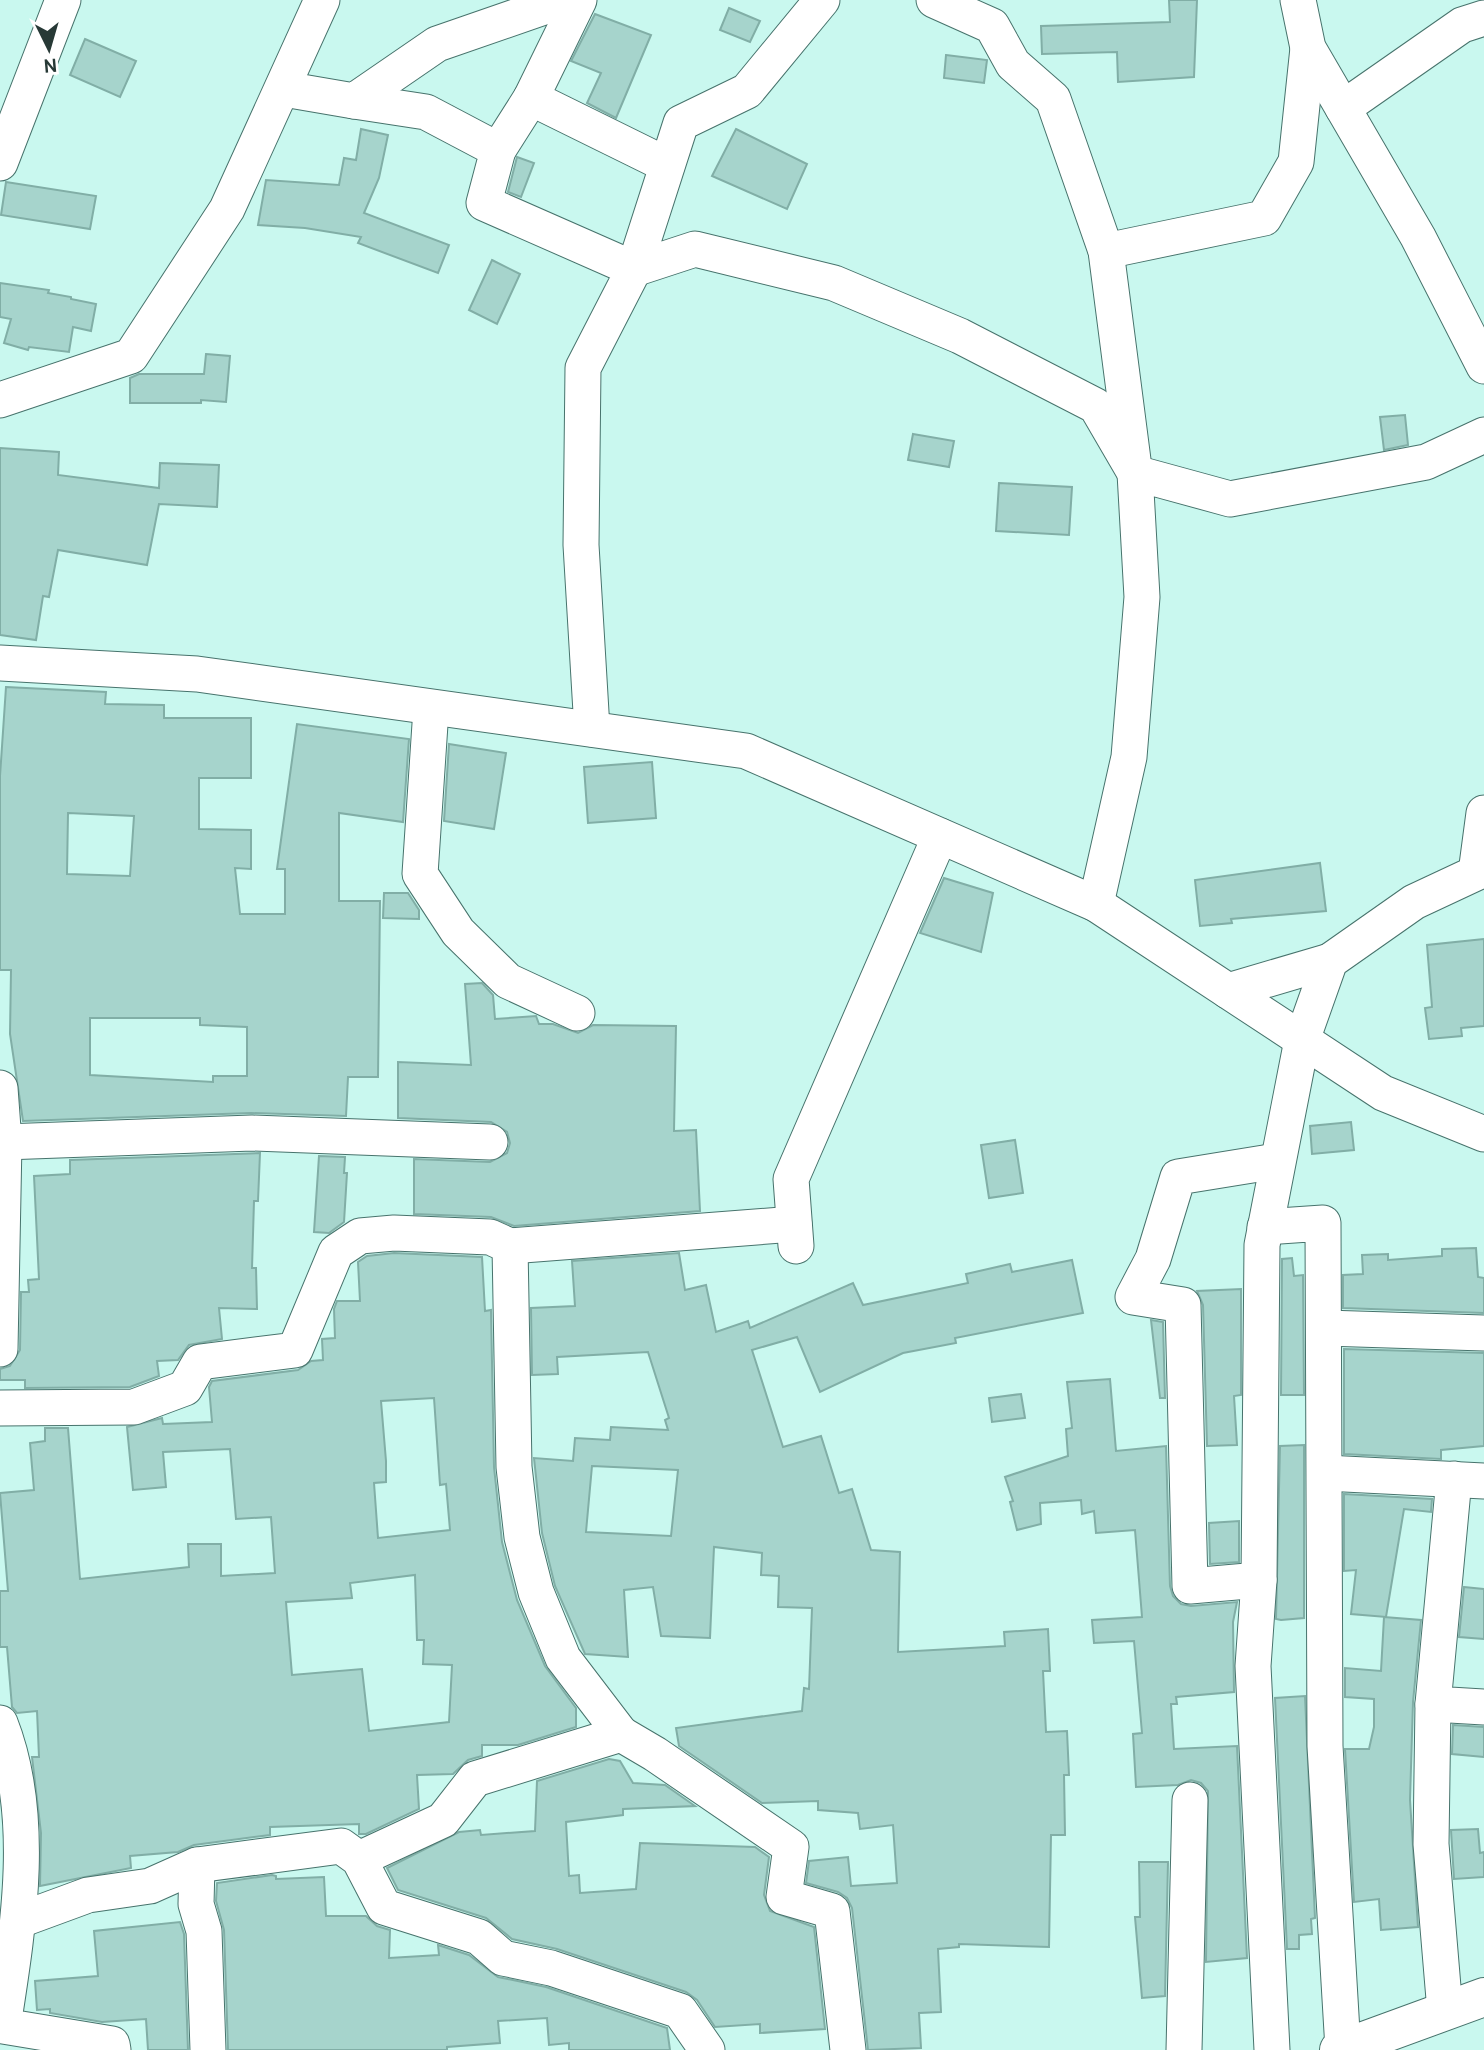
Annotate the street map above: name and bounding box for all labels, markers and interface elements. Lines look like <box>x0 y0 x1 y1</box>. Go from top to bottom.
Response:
north arrow <box>14 14 84 84</box>
text: N <box>43 53 58 77</box>

